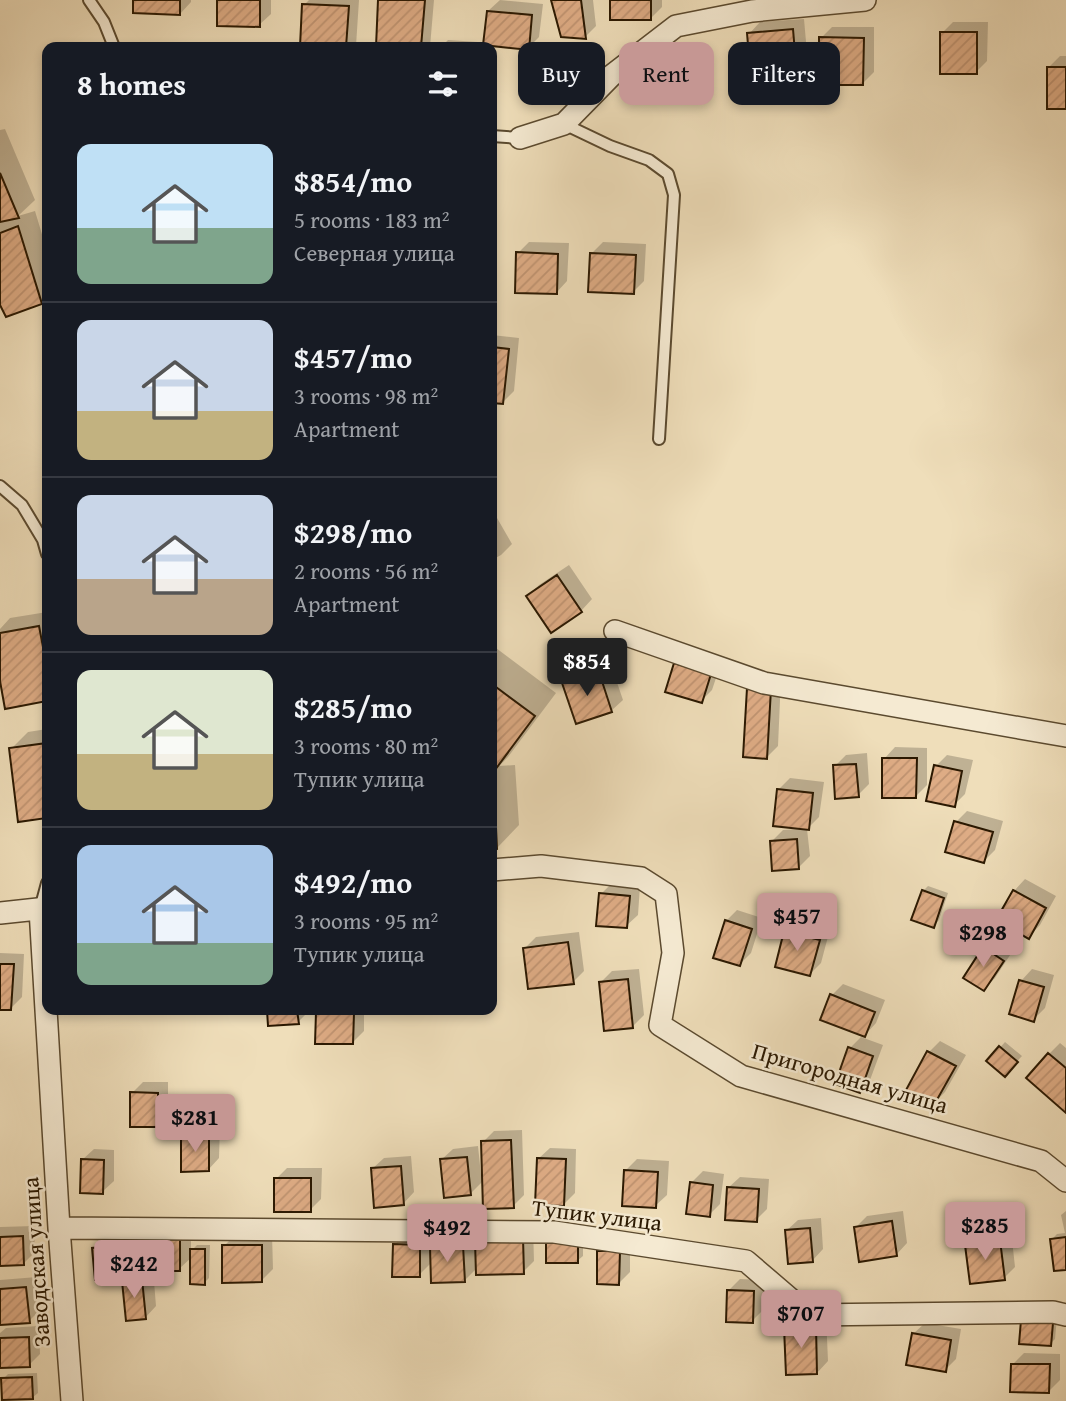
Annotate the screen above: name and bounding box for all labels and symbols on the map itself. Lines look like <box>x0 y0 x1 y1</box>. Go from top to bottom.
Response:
pin: $854 <box>546 638 628 698</box>
pin: $457 <box>756 894 838 953</box>
pin: $298 <box>942 909 1024 969</box>
street label: Пригородная улица <box>748 1034 952 1121</box>
pin: $281 <box>154 1094 236 1154</box>
street label: Заводская улица <box>13 1176 58 1348</box>
street label: Тупик улица <box>530 1190 664 1239</box>
pin: $285 <box>944 1202 1026 1262</box>
pin: $492 <box>406 1204 488 1264</box>
pin: $242 <box>93 1240 175 1300</box>
pin: $707 <box>760 1290 842 1350</box>

